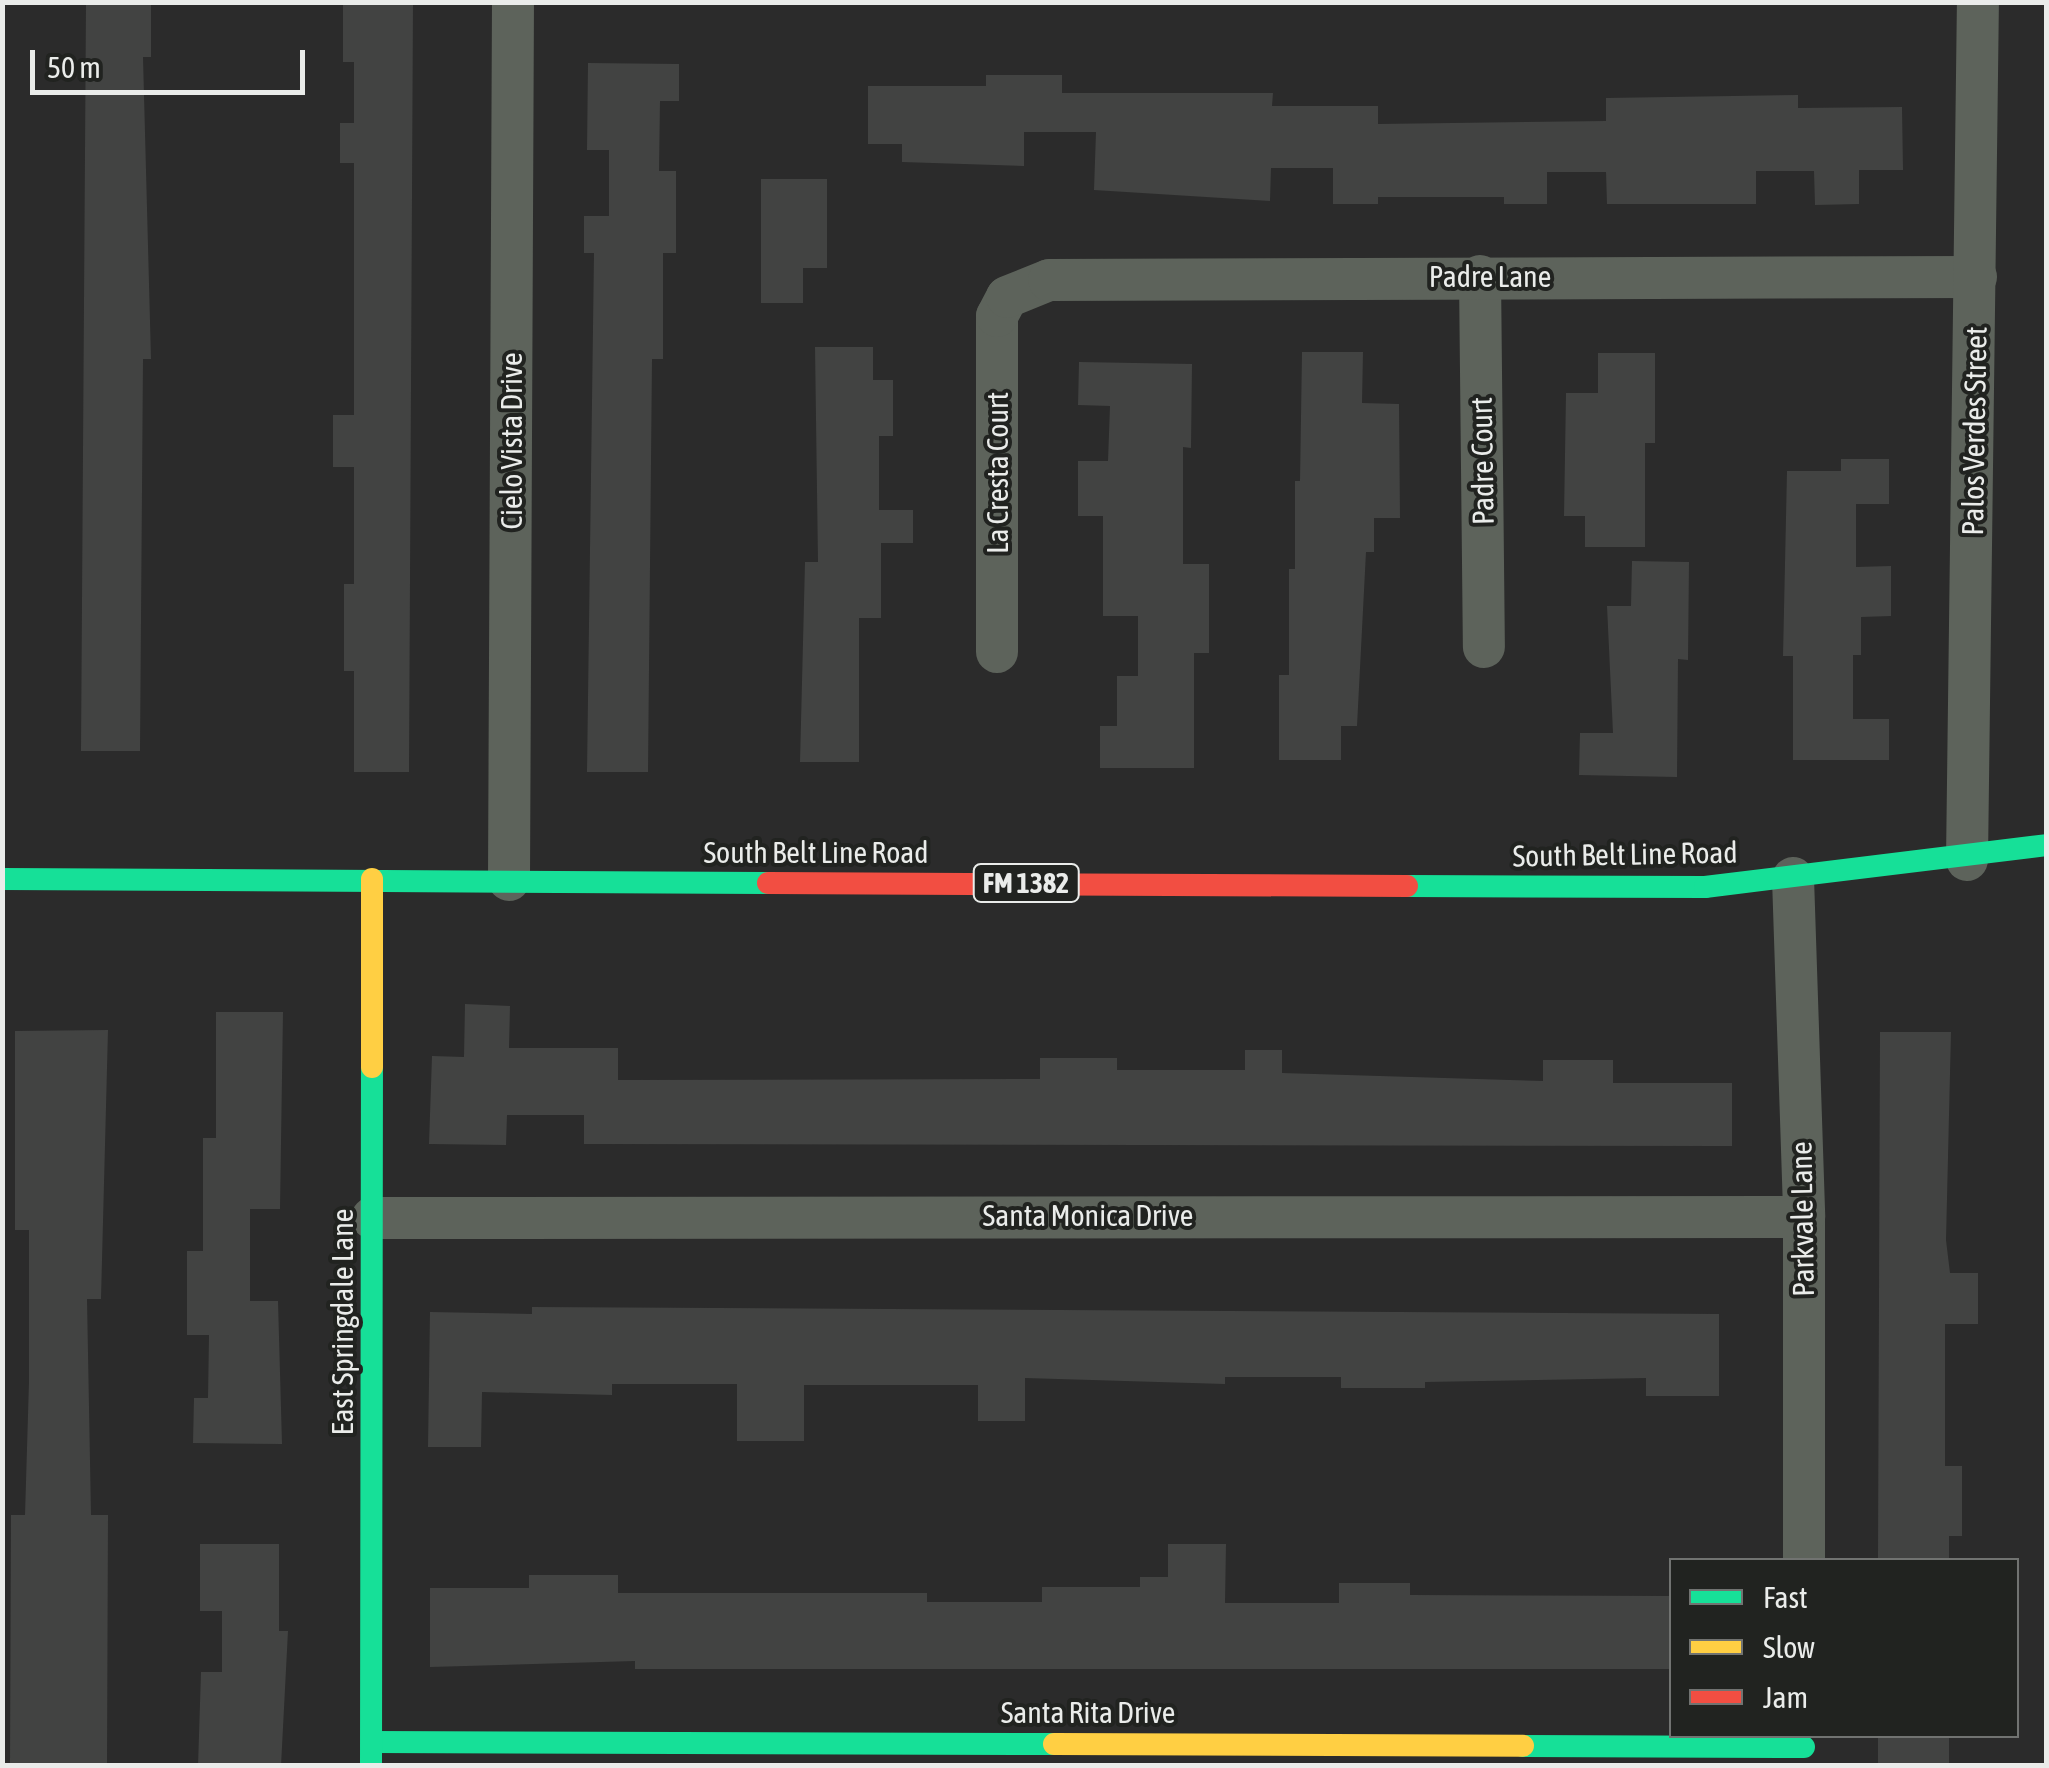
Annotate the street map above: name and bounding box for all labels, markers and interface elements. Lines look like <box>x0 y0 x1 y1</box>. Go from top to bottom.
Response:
scale bar <box>35 30 310 92</box>
text: 50 m <box>47 50 101 84</box>
street label: Padre Lane <box>1429 258 1551 294</box>
street label: Palos Verdes Street <box>1954 326 1994 536</box>
street label: Cielo Vista Drive <box>493 353 529 529</box>
street label: La Cresta Court <box>979 392 1015 554</box>
street label: Padre Court <box>1463 397 1501 525</box>
street label: South Belt Line Road <box>703 834 929 870</box>
street label: South Belt Line Road <box>1512 834 1738 874</box>
road number: FM 1382 <box>971 860 1081 906</box>
street label: Parkvale Lane <box>1783 1141 1821 1297</box>
street label: Santa Monica Drive <box>983 1197 1193 1233</box>
street label: East Springdale Lane <box>324 1209 360 1435</box>
legend <box>1669 1558 2019 1738</box>
text: Fast <box>1763 1580 1808 1614</box>
text: Slow <box>1763 1630 1815 1664</box>
text: Jam <box>1763 1680 1808 1714</box>
street label: Santa Rita Drive <box>1001 1694 1175 1730</box>

